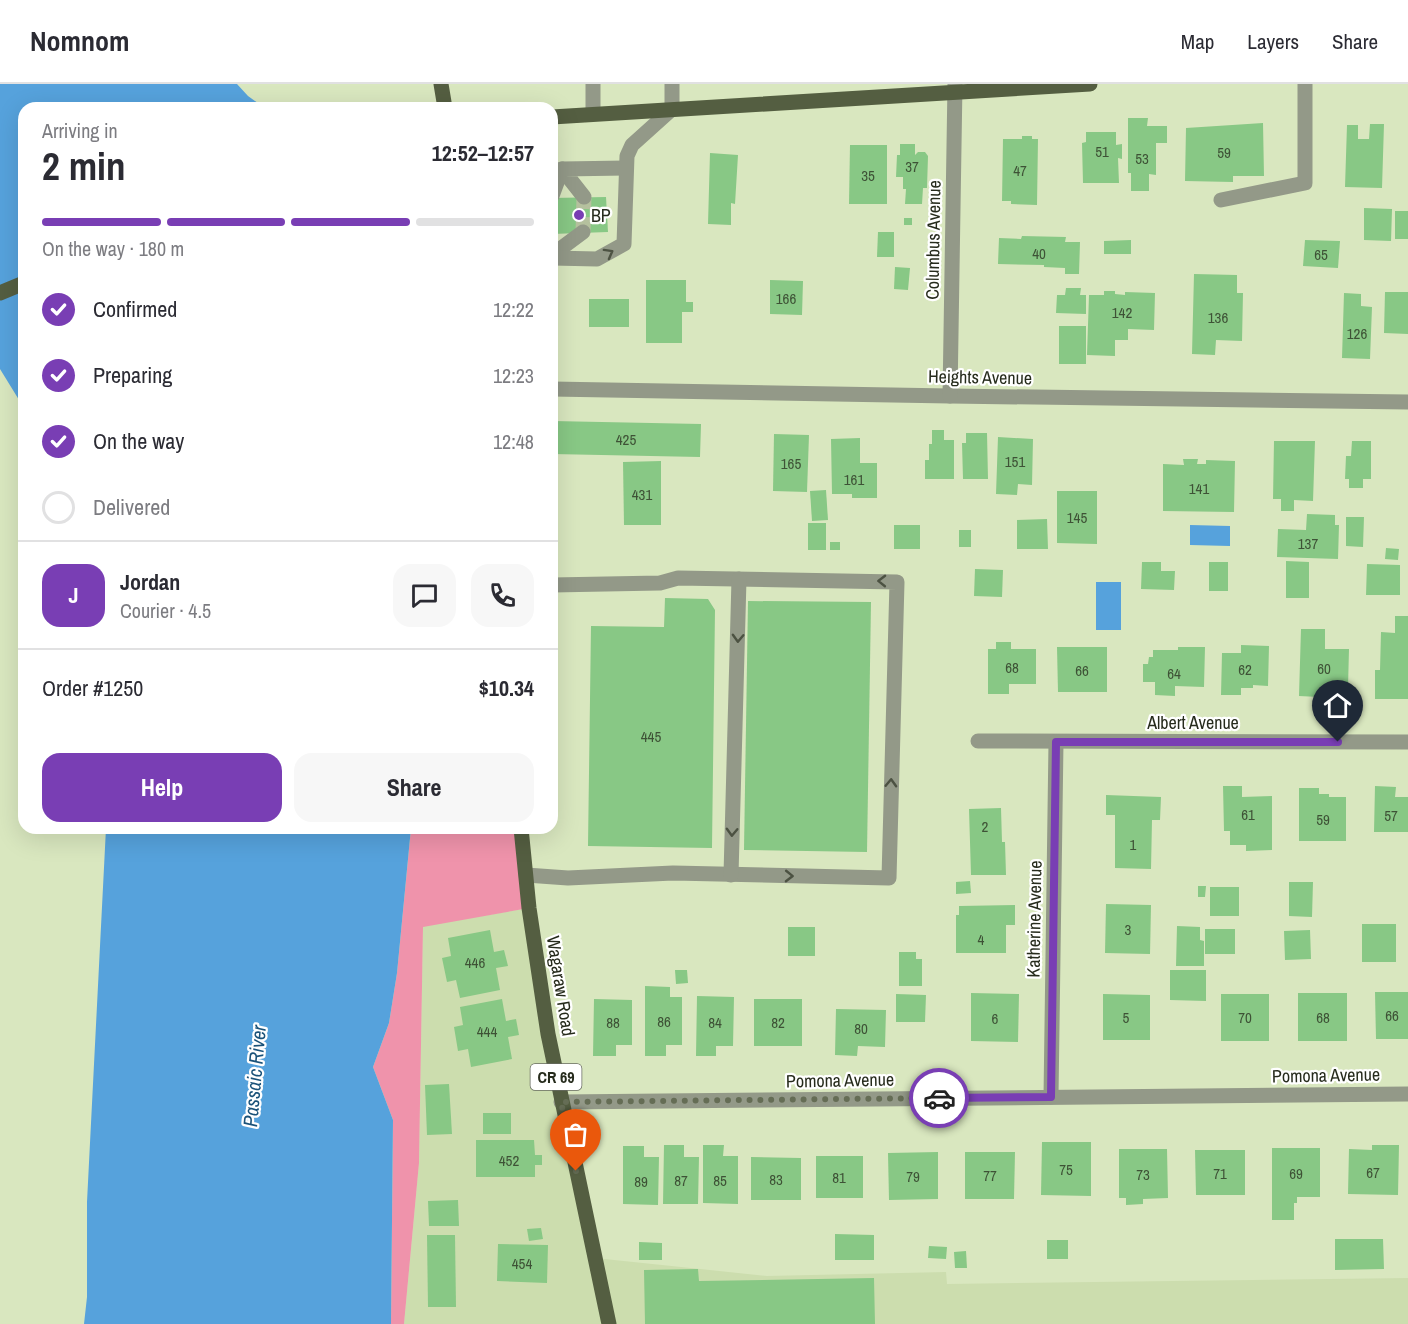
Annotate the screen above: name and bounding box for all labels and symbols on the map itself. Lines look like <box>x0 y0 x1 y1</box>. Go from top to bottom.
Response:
house number: 51 <box>1095 141 1109 162</box>
house number: 59 <box>1217 142 1231 163</box>
house number: 53 <box>1135 148 1149 169</box>
house number: 37 <box>905 156 919 177</box>
house number: 47 <box>1013 160 1027 181</box>
house number: 35 <box>861 165 875 186</box>
street label: Columbus Avenue <box>919 180 947 300</box>
place label: BP <box>591 203 611 228</box>
marker: BP <box>572 208 586 222</box>
house number: 40 <box>1032 243 1046 264</box>
house number: 65 <box>1314 244 1328 265</box>
one-way arrow <box>603 248 613 260</box>
house number: 166 <box>776 288 796 309</box>
house number: 142 <box>1112 302 1132 323</box>
house number: 136 <box>1208 307 1228 328</box>
house number: 126 <box>1347 323 1367 344</box>
street label: Heights Avenue <box>928 364 1032 390</box>
house number: 425 <box>616 429 636 450</box>
house number: 151 <box>1005 451 1025 472</box>
house number: 165 <box>781 453 801 474</box>
house number: 161 <box>844 469 864 490</box>
house number: 141 <box>1189 478 1209 499</box>
house number: 431 <box>632 484 652 505</box>
house number: 145 <box>1067 507 1087 528</box>
house number: 137 <box>1298 533 1318 554</box>
one-way arrow <box>878 575 887 587</box>
one-way arrow <box>731 633 744 642</box>
house number: 68 <box>1005 657 1019 678</box>
house number: 60 <box>1317 658 1331 679</box>
house number: 62 <box>1238 659 1252 680</box>
house number: 66 <box>1075 660 1089 681</box>
house number: 64 <box>1167 663 1181 684</box>
pin <box>1312 680 1363 742</box>
street label: Albert Avenue <box>1146 710 1239 735</box>
house number: 445 <box>641 726 661 747</box>
one-way arrow <box>885 779 898 788</box>
house number: 61 <box>1241 804 1255 825</box>
house number: 57 <box>1384 805 1398 826</box>
house number: 59 <box>1316 809 1330 830</box>
house number: 2 <box>982 816 989 837</box>
one-way arrow <box>725 828 738 837</box>
house number: 1 <box>1130 834 1137 855</box>
street label: Katherine Avenue <box>1020 860 1048 978</box>
one-way arrow <box>785 870 794 882</box>
house number: 3 <box>1125 919 1132 940</box>
house number: 4 <box>978 929 985 950</box>
street label: Wagaraw Road <box>541 934 581 1038</box>
house number: 446 <box>465 952 485 973</box>
house number: 66 <box>1385 1005 1399 1026</box>
house number: 5 <box>1123 1007 1130 1028</box>
house number: 70 <box>1238 1007 1252 1028</box>
house number: 68 <box>1316 1007 1330 1028</box>
house number: 6 <box>992 1008 999 1029</box>
house number: 86 <box>657 1011 671 1032</box>
house number: 88 <box>606 1012 620 1033</box>
house number: 84 <box>708 1012 722 1033</box>
house number: 82 <box>771 1012 785 1033</box>
house number: 80 <box>854 1018 868 1039</box>
house number: 444 <box>477 1021 497 1042</box>
water label: Passaic River <box>236 1023 272 1128</box>
street label: Pomona Avenue <box>1272 1062 1380 1088</box>
road number: CR 69 <box>530 1064 582 1090</box>
street label: Pomona Avenue <box>786 1067 894 1093</box>
courier <box>909 1068 969 1128</box>
pin <box>550 1109 601 1171</box>
house number: 452 <box>499 1150 519 1171</box>
house number: 75 <box>1059 1159 1073 1180</box>
house number: 67 <box>1366 1162 1380 1183</box>
house number: 71 <box>1213 1163 1227 1184</box>
house number: 69 <box>1289 1163 1303 1184</box>
house number: 73 <box>1136 1164 1150 1185</box>
house number: 77 <box>983 1165 997 1186</box>
house number: 79 <box>906 1166 920 1187</box>
house number: 81 <box>832 1167 846 1188</box>
house number: 83 <box>769 1169 783 1190</box>
house number: 87 <box>674 1170 688 1191</box>
house number: 85 <box>713 1170 727 1191</box>
house number: 89 <box>634 1171 648 1192</box>
house number: 454 <box>512 1253 532 1274</box>

